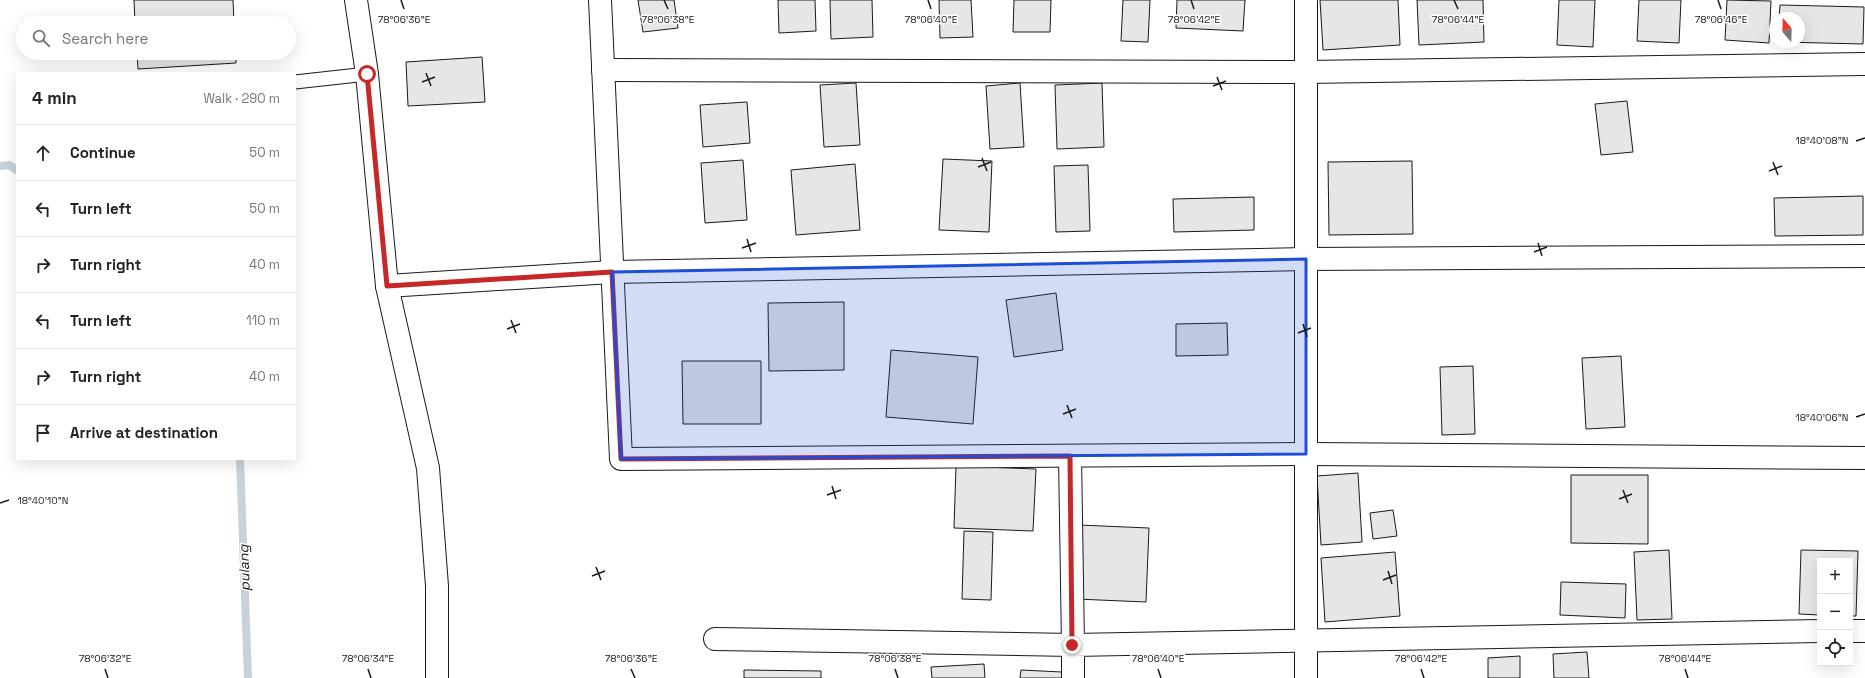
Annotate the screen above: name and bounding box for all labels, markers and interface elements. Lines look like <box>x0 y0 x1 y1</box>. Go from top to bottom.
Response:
north arrow <box>1769 12 1805 48</box>
text: 78°06'36"E <box>378 13 431 26</box>
text: 78°06'38"E <box>642 13 695 26</box>
text: 78°06'40"E <box>905 13 958 26</box>
text: 78°06'42"E <box>1168 13 1221 26</box>
text: 78°06'44"E <box>1432 13 1485 26</box>
text: 78°06'46"E <box>1695 13 1748 26</box>
search box <box>16 16 296 60</box>
icon: search <box>30 27 52 49</box>
text: Search here <box>62 29 148 48</box>
route start <box>358 65 376 83</box>
text: 4 min <box>32 87 77 109</box>
text: Walk · 290 m <box>203 90 280 107</box>
text: 18°40'08"N <box>1796 134 1848 147</box>
icon: ahead <box>32 142 54 164</box>
text: Continue <box>70 143 136 162</box>
text: 50 m <box>249 144 280 161</box>
icon: left <box>32 198 54 220</box>
text: Turn left <box>70 199 132 218</box>
text: 50 m <box>249 200 280 217</box>
icon: right <box>32 254 54 276</box>
text: Turn right <box>70 255 141 274</box>
text: 40 m <box>249 256 280 273</box>
icon: left <box>32 310 54 332</box>
text: Turn left <box>70 311 132 330</box>
text: 110 m <box>246 312 280 329</box>
icon: right <box>32 366 54 388</box>
text: Turn right <box>70 367 141 386</box>
text: 40 m <box>249 368 280 385</box>
text: 18°40'06"N <box>1796 411 1848 424</box>
icon: arrive <box>32 422 54 444</box>
text: Arrive at destination <box>70 423 218 442</box>
text: 18°40'10"N <box>18 494 68 507</box>
water label: pulang <box>234 543 254 592</box>
map controls <box>1817 558 1853 666</box>
button: + <box>1817 558 1853 594</box>
button: − <box>1817 594 1853 630</box>
button: locate <box>1817 630 1853 666</box>
route end <box>1063 636 1081 654</box>
text: 78°06'32"E <box>79 652 132 665</box>
text: 78°06'34"E <box>342 652 395 665</box>
text: 78°06'36"E <box>605 652 658 665</box>
text: 78°06'38"E <box>869 652 922 665</box>
text: 78°06'40"E <box>1132 652 1185 665</box>
text: 78°06'42"E <box>1395 652 1448 665</box>
text: 78°06'44"E <box>1659 652 1712 665</box>

